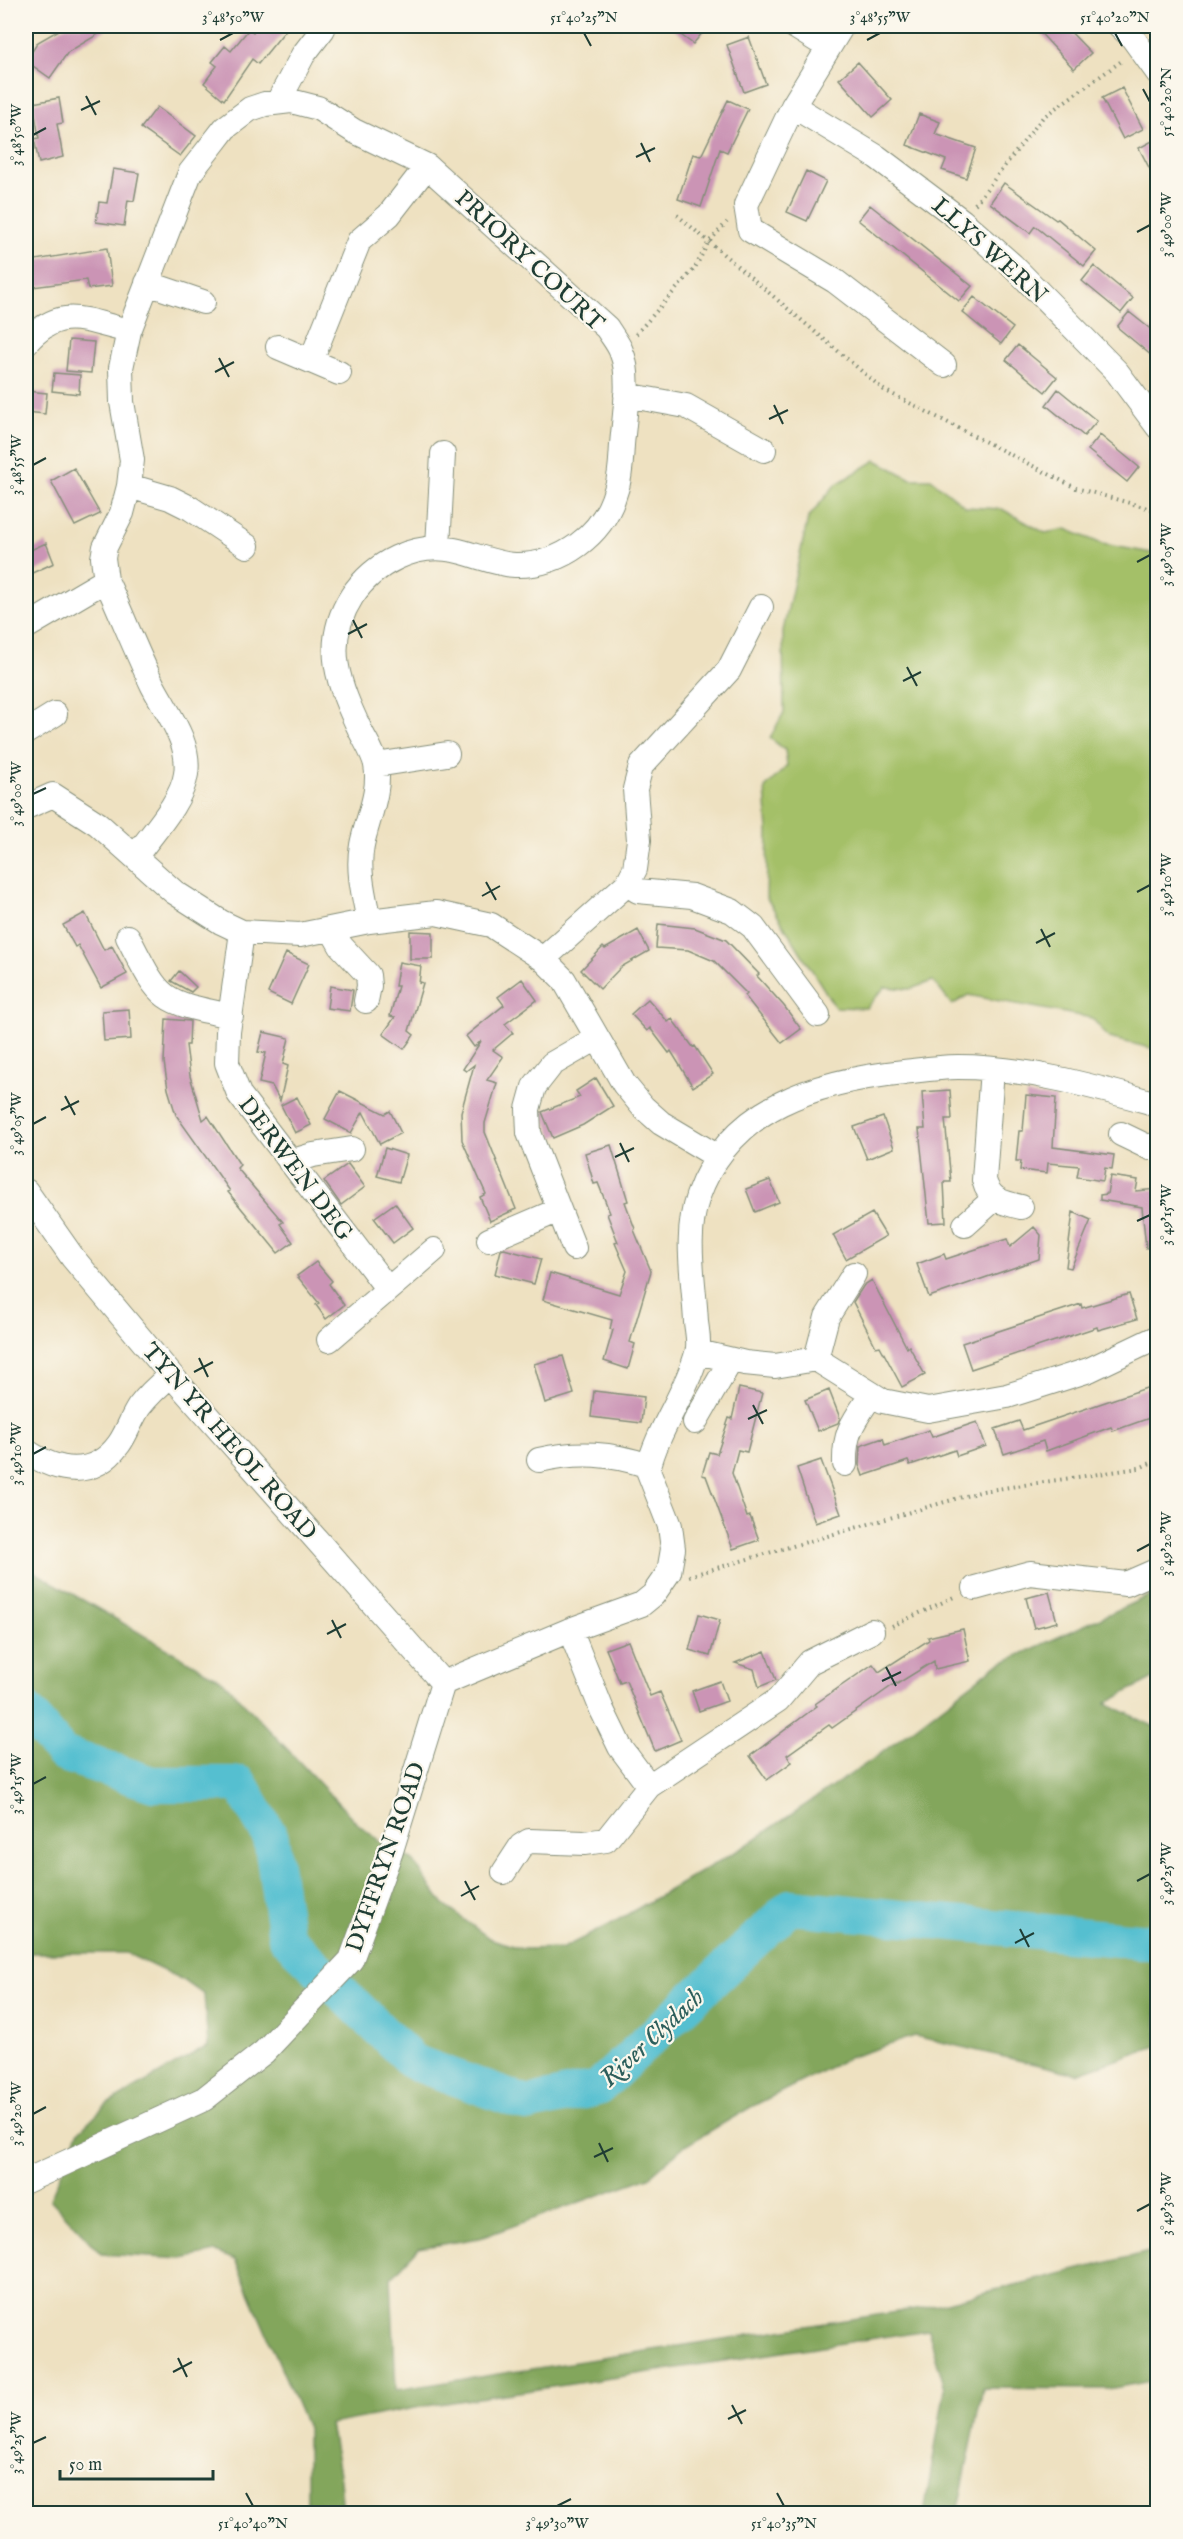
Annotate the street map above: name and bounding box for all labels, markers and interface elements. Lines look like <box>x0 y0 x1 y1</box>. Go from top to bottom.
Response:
text: 3°48'50"W <box>202 8 265 27</box>
text: 51°40'25"N <box>550 8 618 27</box>
text: 3°48'55"W <box>850 8 911 27</box>
text: 51°40'20"N <box>1080 8 1150 27</box>
text: 51°40'20"N <box>1157 67 1176 137</box>
text: 3°48'50"W <box>7 103 26 166</box>
street label: PRIORY COURT <box>448 184 611 339</box>
street label: LLYS WERN <box>924 191 1054 312</box>
text: 3°49'00"W <box>1157 192 1176 257</box>
text: 3°48'55"W <box>7 434 26 495</box>
text: 3°49'05"W <box>1157 523 1176 586</box>
text: 3°49'00"W <box>7 761 26 826</box>
text: 3°49'10"W <box>1157 853 1176 917</box>
street label: DERWEN DEG <box>230 1090 359 1247</box>
text: 3°49'05"W <box>7 1092 26 1155</box>
text: 3°49'15"W <box>1157 1184 1176 1246</box>
street label: TYN YR HEOL ROAD <box>134 1337 323 1547</box>
text: 3°49'10"W <box>7 1422 26 1486</box>
text: 3°49'20"W <box>1157 1511 1176 1576</box>
text: 3°49'15"W <box>7 1753 26 1815</box>
street label: DYFFRYN ROAD <box>339 1758 433 1957</box>
text: 3°49'25"W <box>1157 1842 1176 1905</box>
water label: River Clydach <box>593 1981 711 2095</box>
text: 3°49'20"W <box>7 2081 26 2146</box>
text: 3°49'30"W <box>1157 2172 1176 2236</box>
text: 3°49'25"W <box>7 2411 26 2474</box>
scale bar <box>60 2443 213 2481</box>
text: 50 m <box>69 2454 102 2477</box>
text: 51°40'40"N <box>218 2514 288 2533</box>
text: 3°49'30"W <box>525 2514 589 2533</box>
text: 51°40'35"N <box>751 2514 817 2533</box>

